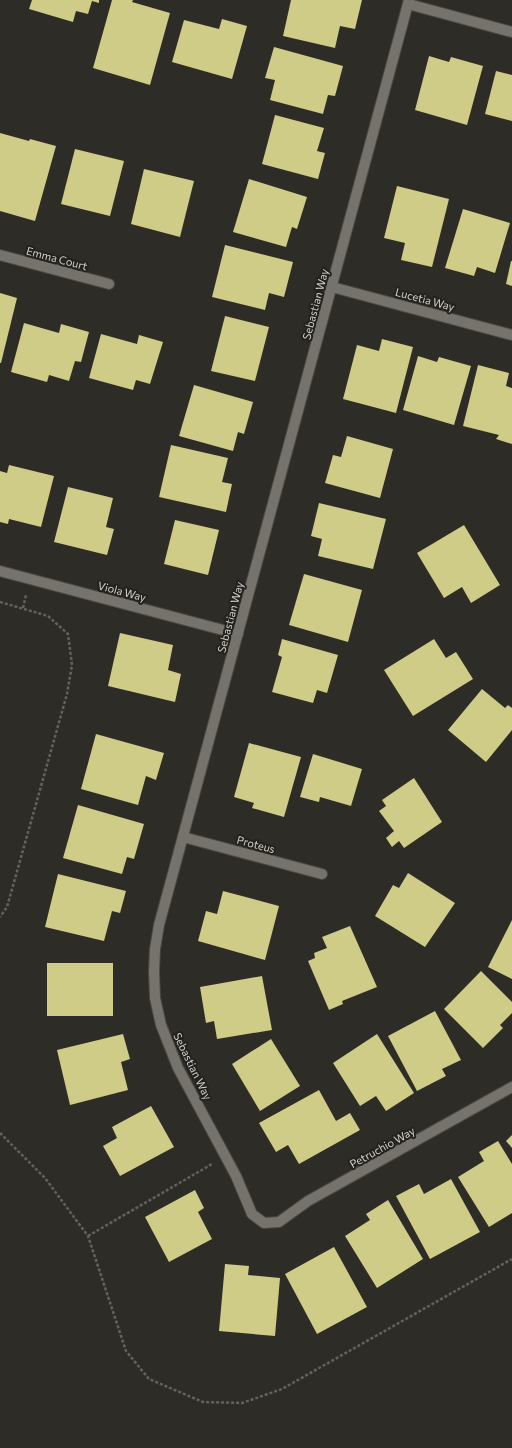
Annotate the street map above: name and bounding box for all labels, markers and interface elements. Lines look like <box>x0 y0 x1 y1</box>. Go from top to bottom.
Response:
street label: Emma Court <box>25 244 89 273</box>
street label: Sebastian Way <box>299 267 331 341</box>
street label: Lucetia Way <box>394 285 456 313</box>
street label: Viola Way <box>96 578 148 604</box>
street label: Sebastian Way <box>214 580 246 654</box>
street label: Proteus <box>235 833 277 855</box>
street label: Sebastian Way <box>171 1030 215 1102</box>
street label: Petruchio Way <box>347 1124 417 1170</box>

